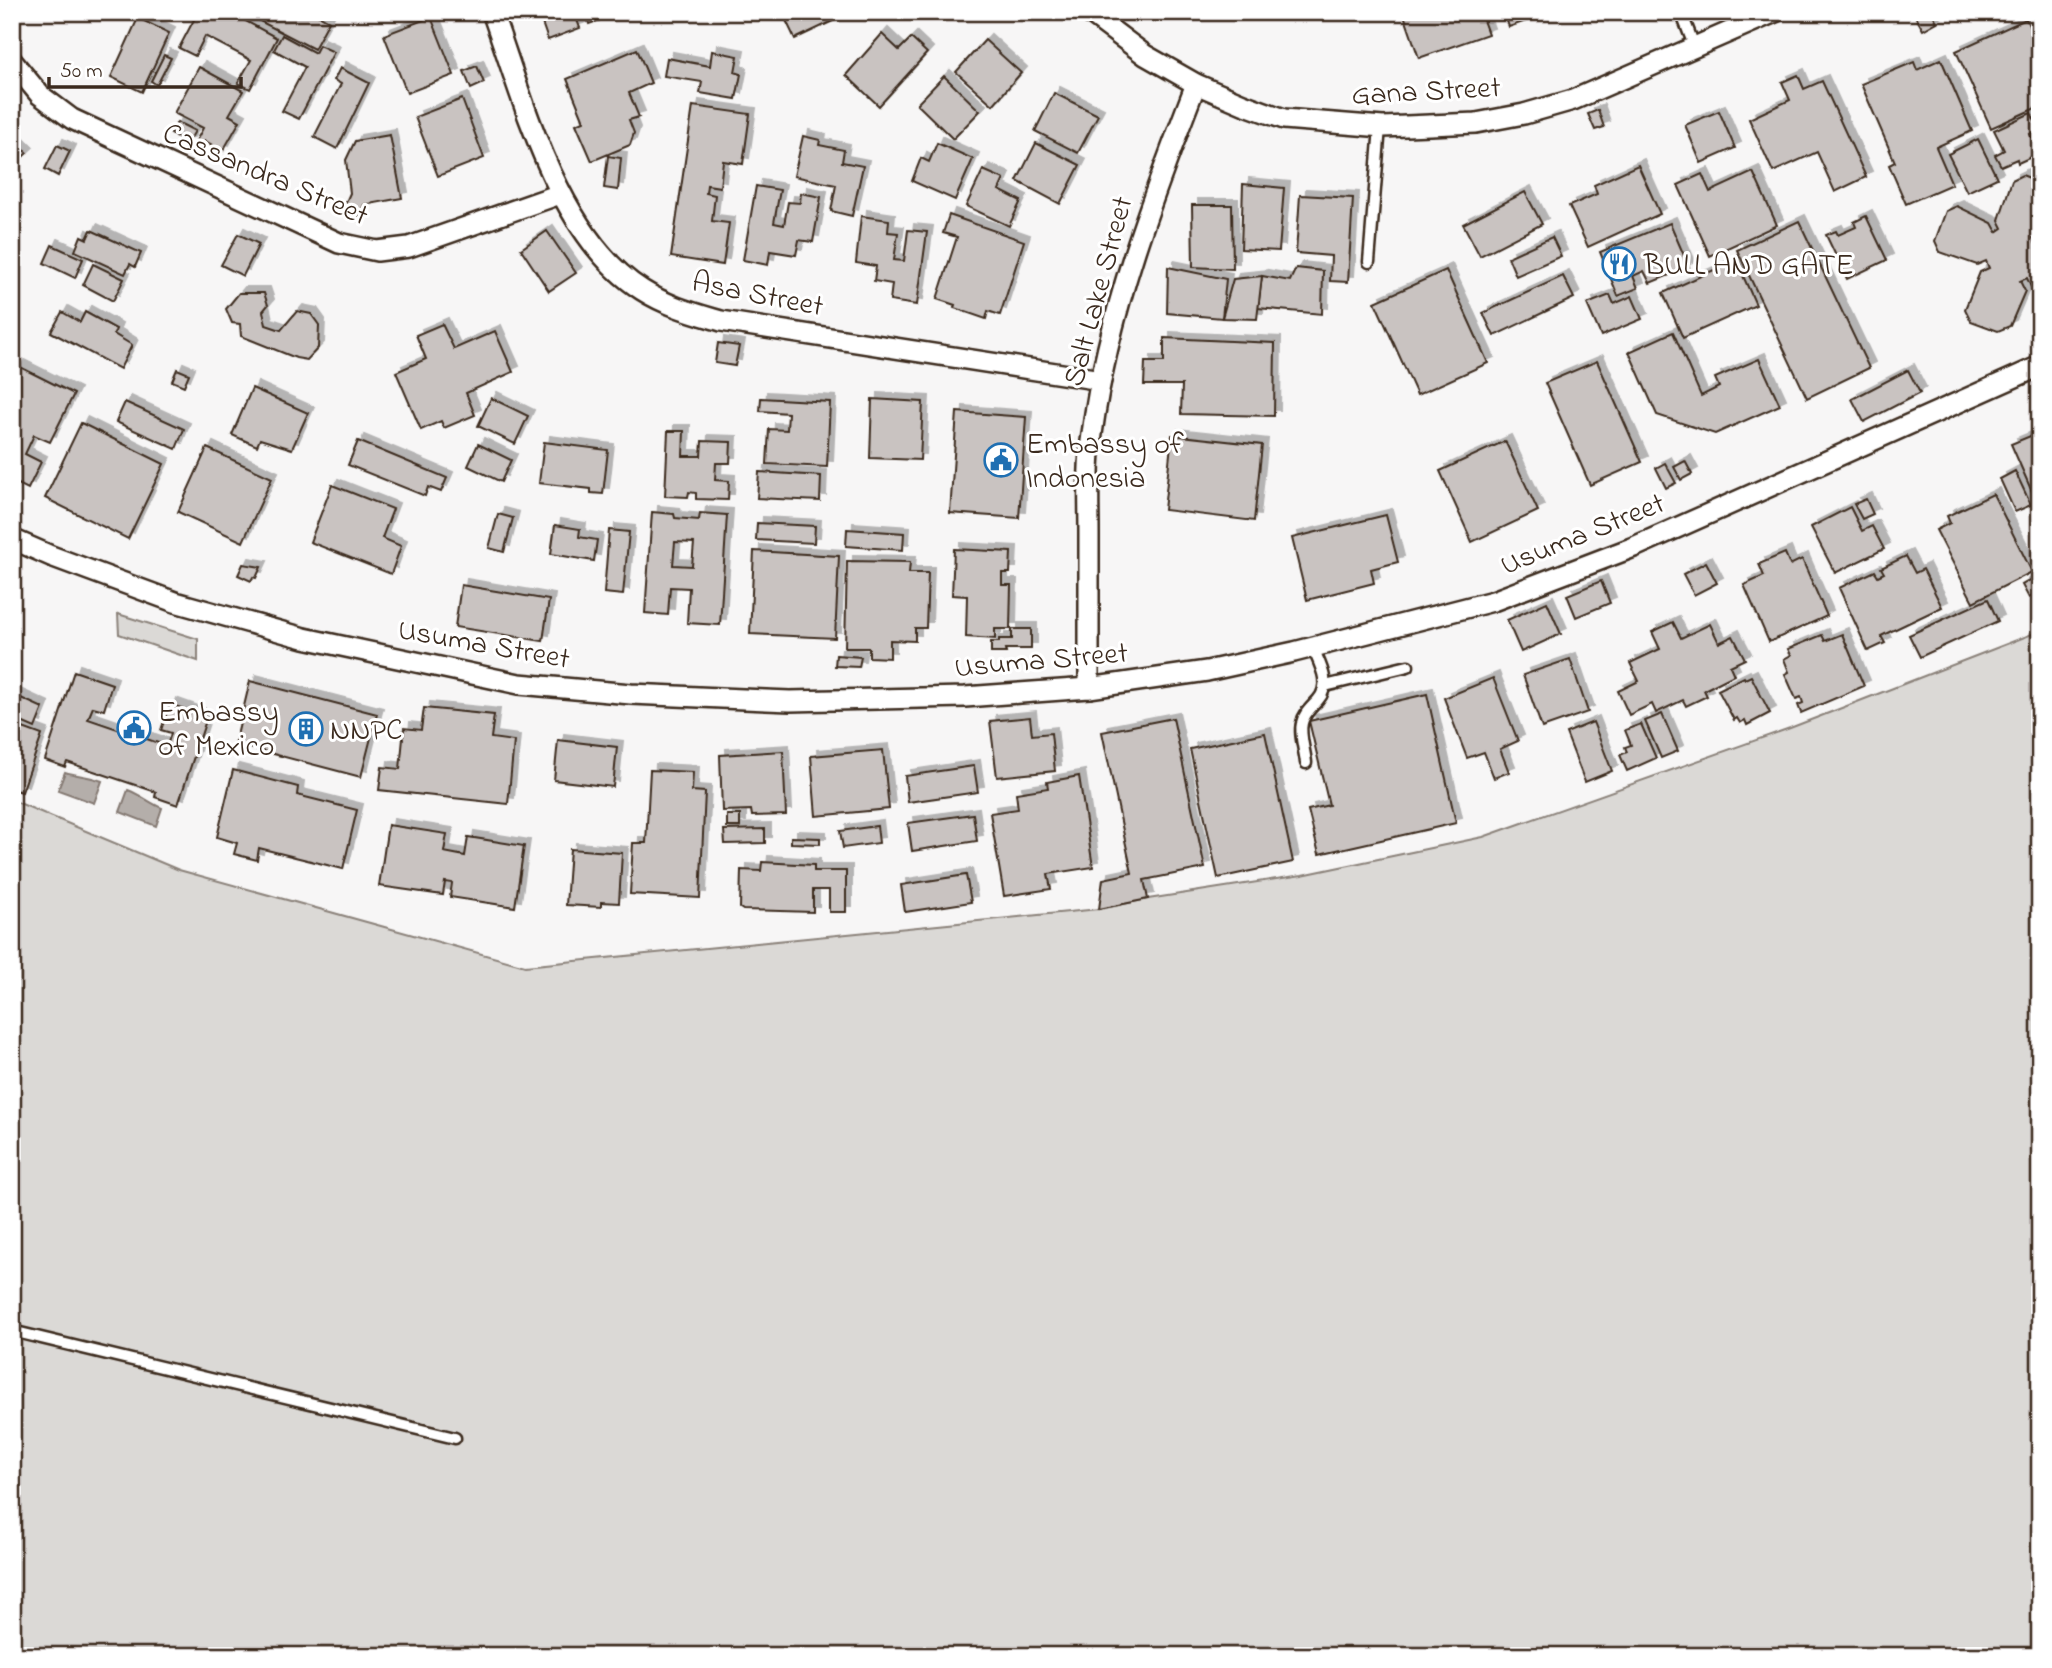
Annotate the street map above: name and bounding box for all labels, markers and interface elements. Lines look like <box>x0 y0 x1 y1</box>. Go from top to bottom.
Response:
scale bar <box>49 46 242 90</box>
text: 50 m <box>60 57 103 87</box>
street label: Gana Street <box>1351 67 1502 119</box>
street label: Cassandra Street <box>155 113 375 239</box>
street label: Salt Lake Street <box>1053 192 1146 392</box>
restaurant icon: BULL AND GATE <box>1600 245 1638 283</box>
place label: BULL AND GATE <box>1643 245 1854 289</box>
street label: Asa Street <box>688 262 827 330</box>
place label: Embassy of Indonesia <box>1026 424 1184 502</box>
public building icon: Embassy of Indonesia <box>982 441 1020 479</box>
street label: Usuma Street <box>1494 483 1672 589</box>
street label: Usuma Street <box>394 609 573 683</box>
street label: Usuma Street <box>953 632 1130 691</box>
place label: Embassy of Mexico <box>158 692 279 770</box>
public building icon: Embassy of Mexico <box>115 709 153 747</box>
building icon: NNPC <box>287 710 325 748</box>
place label: NNPC <box>330 710 403 754</box>

